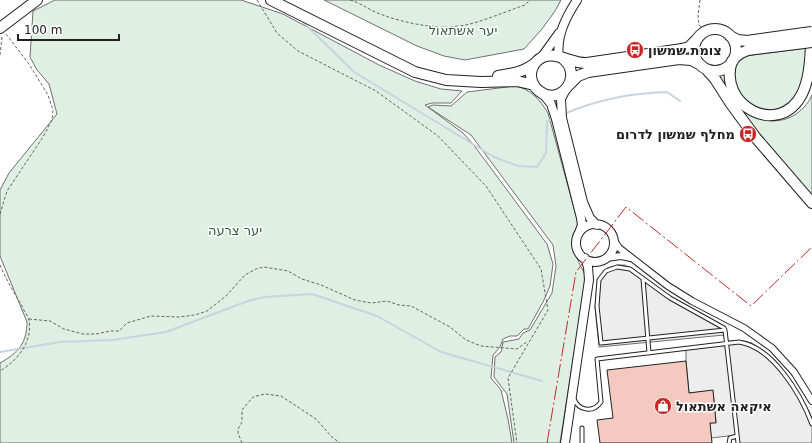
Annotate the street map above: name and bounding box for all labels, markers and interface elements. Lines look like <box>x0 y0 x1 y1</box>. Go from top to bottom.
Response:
scale bar <box>18 16 119 42</box>
text: 100 m <box>24 23 62 37</box>
park label: יער אשתאול <box>429 23 497 38</box>
bus stop icon: צומת שמשון <box>625 40 645 60</box>
place label: צומת שמשון <box>648 43 722 58</box>
bus stop icon: מחלף שמשון לדרום <box>738 124 758 144</box>
place label: מחלף שמשון לדרום <box>616 127 735 142</box>
park label: יער צרעה <box>208 223 262 238</box>
shop icon: איקאה אשתאול <box>653 396 673 416</box>
place label: איקאה אשתאול <box>676 399 772 414</box>

